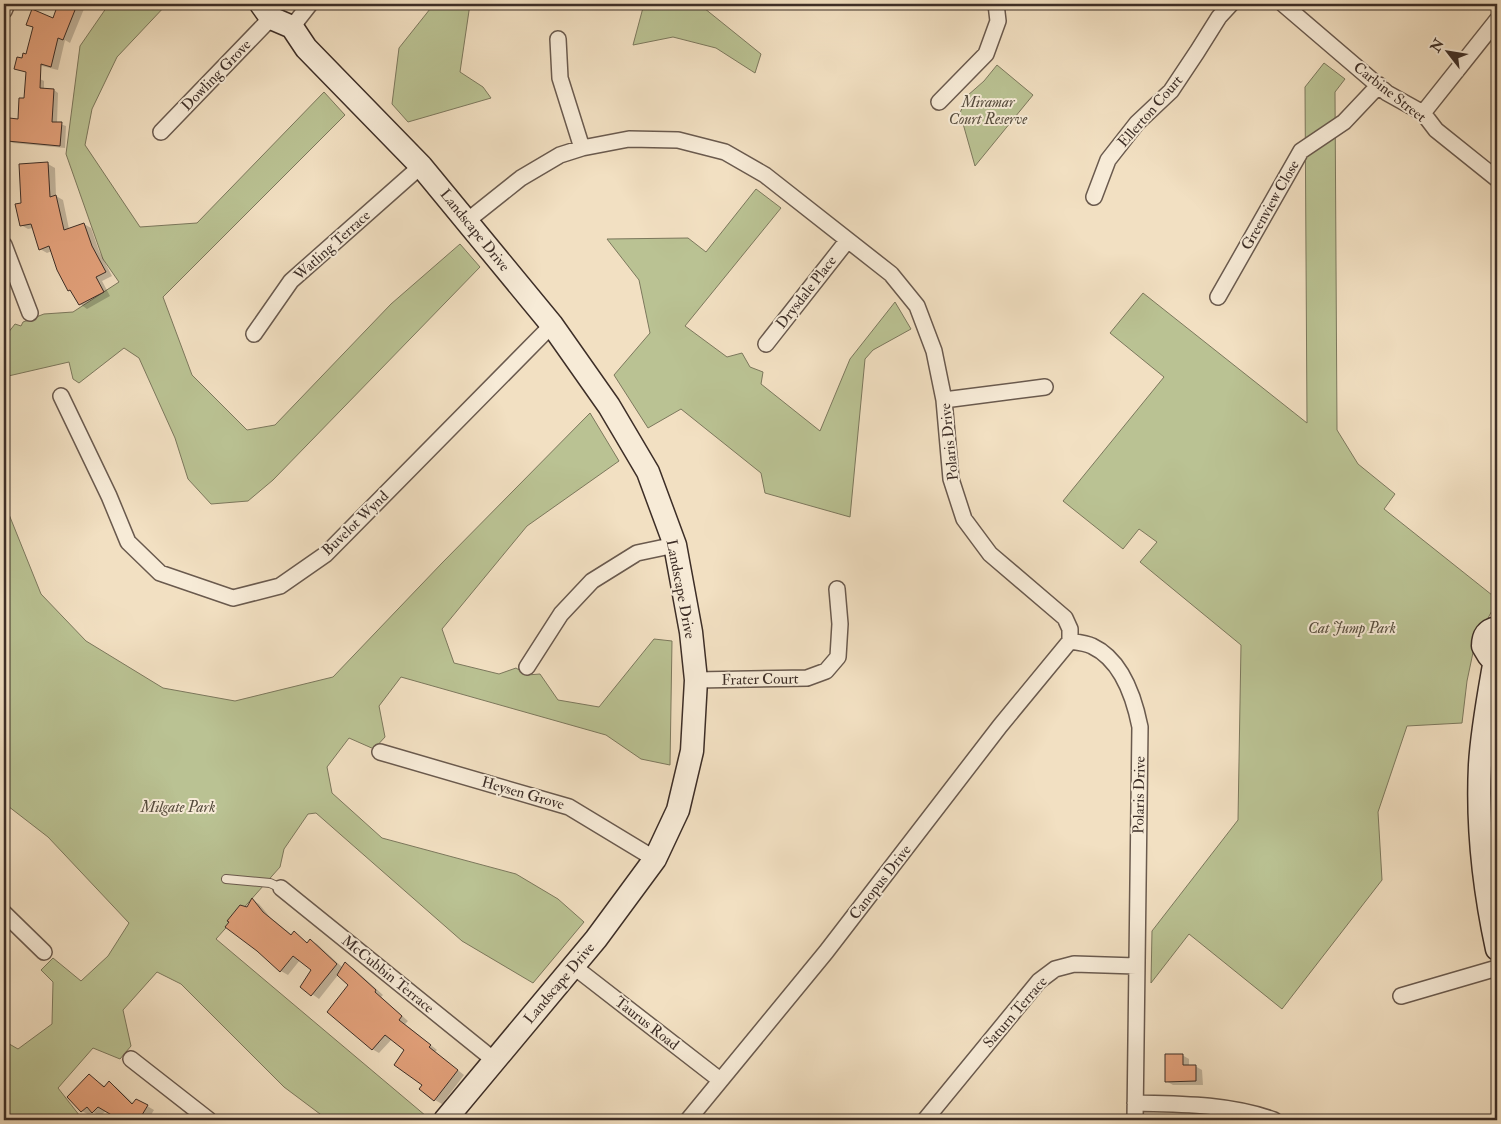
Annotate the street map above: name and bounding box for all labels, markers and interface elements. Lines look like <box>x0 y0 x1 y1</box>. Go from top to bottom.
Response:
north arrow <box>1424 28 1474 78</box>
street label: Dowling Grove <box>177 35 255 115</box>
text: N <box>1426 35 1448 56</box>
street label: Carbine Street <box>1349 58 1430 127</box>
street label: Ellerton Court <box>1114 71 1187 151</box>
park label: Miramar Court Reserve <box>949 93 1028 129</box>
street label: Greenview Close <box>1237 157 1304 254</box>
street label: Landscape Drive <box>435 185 514 276</box>
street label: Watling Terrace <box>289 206 374 285</box>
street label: Drysdale Place <box>772 252 841 333</box>
street label: Polaris Drive <box>936 402 963 482</box>
street label: Buvelot Wynd <box>318 486 393 560</box>
street label: Landscape Drive <box>661 538 699 641</box>
park label: Cat Jump Park <box>1308 619 1396 638</box>
street label: Frater Court <box>721 669 799 690</box>
street label: Polaris Drive <box>1129 756 1150 834</box>
street label: Heysen Grove <box>479 773 566 814</box>
park label: Milgate Park <box>140 798 215 817</box>
street label: Canopus Drive <box>845 841 916 924</box>
street label: McCubbin Terrace <box>338 931 438 1018</box>
street label: Landscape Drive <box>520 939 600 1029</box>
street label: Saturn Terrace <box>979 973 1052 1052</box>
street label: Taurus Road <box>611 992 683 1055</box>

